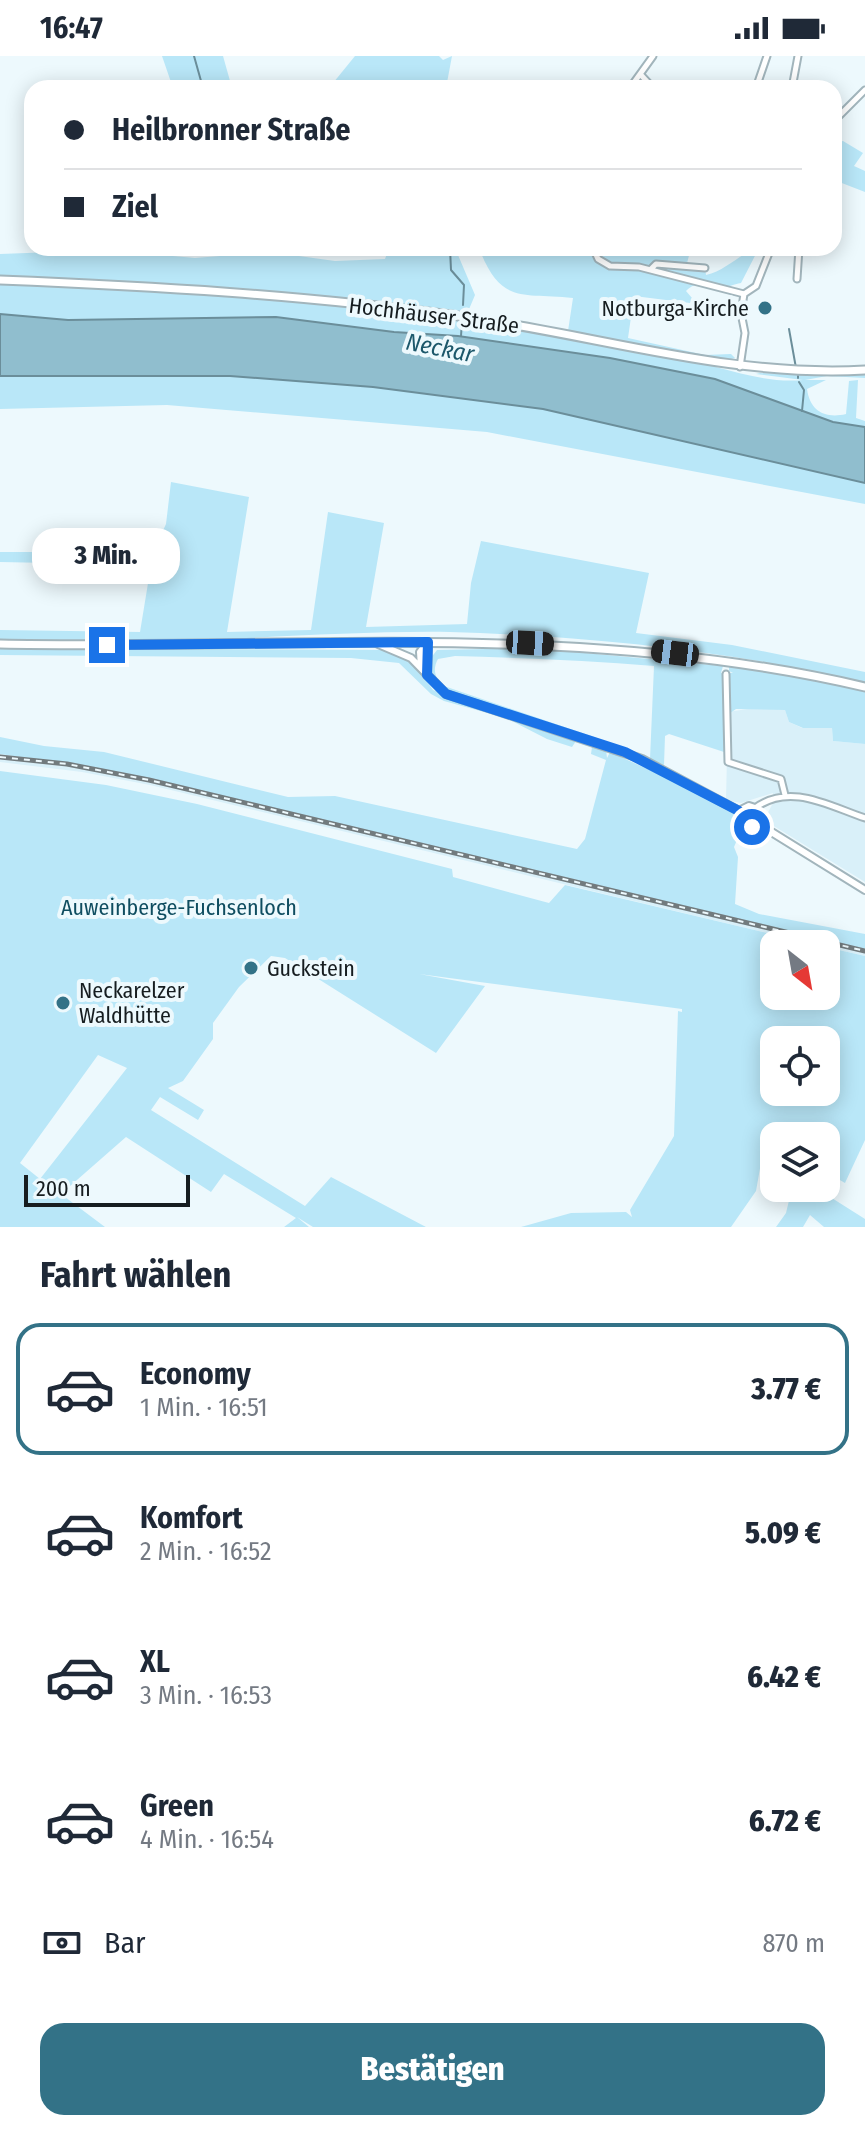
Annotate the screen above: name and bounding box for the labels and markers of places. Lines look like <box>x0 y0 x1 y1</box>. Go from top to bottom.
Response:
place label: Notburga-Kirche <box>602 295 749 322</box>
marker: Notburga-Kirche <box>756 299 774 317</box>
place label: Guckstein <box>267 955 355 982</box>
marker: Guckstein <box>242 959 260 977</box>
place label: Neckarelzer Waldhütte <box>79 977 185 1029</box>
marker: Neckarelzer Waldhütte <box>54 994 72 1012</box>

